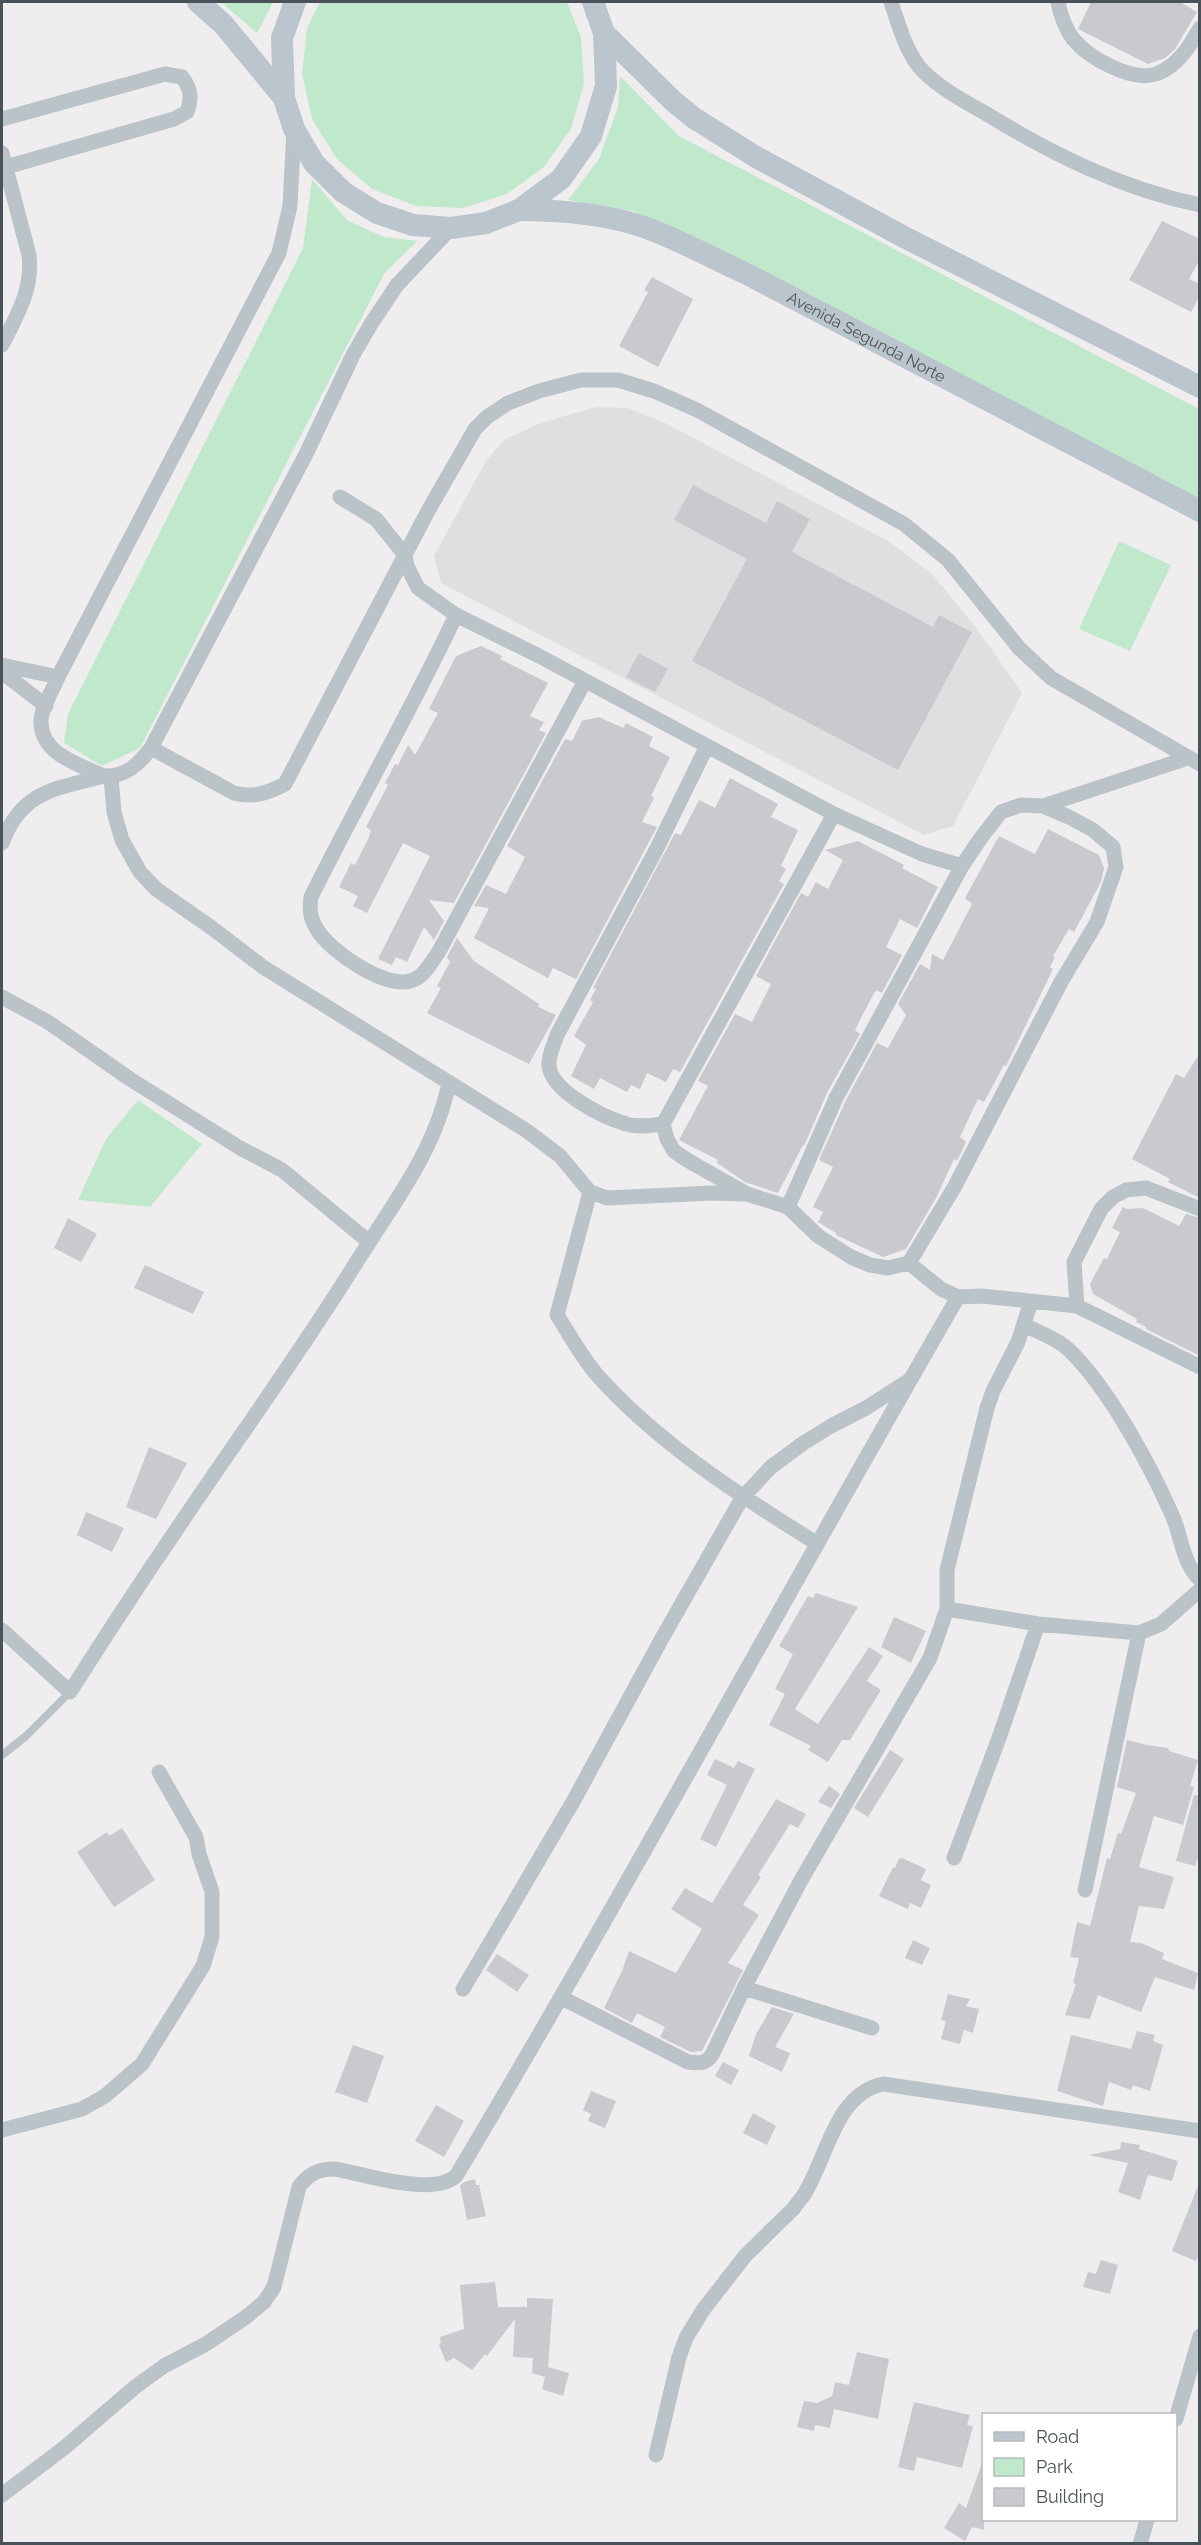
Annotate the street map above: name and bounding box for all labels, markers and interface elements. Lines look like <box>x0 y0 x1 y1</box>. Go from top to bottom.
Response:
street label: Avenida Segunda Norte <box>784 287 949 386</box>
legend <box>982 2413 1177 2521</box>
text: Road <box>1036 2426 1079 2447</box>
text: Park <box>1036 2456 1073 2477</box>
text: Building <box>1036 2486 1104 2507</box>

